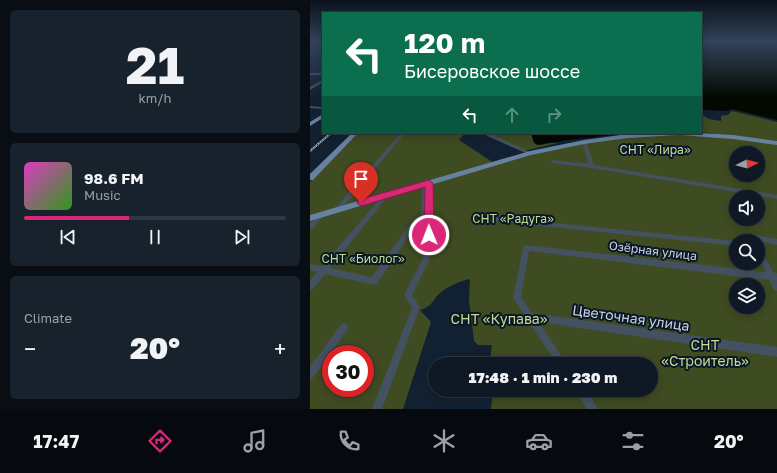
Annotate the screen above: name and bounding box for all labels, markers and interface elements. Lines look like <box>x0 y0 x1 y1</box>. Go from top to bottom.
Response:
text: 120 m <box>404 26 485 59</box>
icon: left <box>338 28 390 80</box>
text: 21 <box>126 33 184 95</box>
text: Бисеровское шоссе <box>404 60 580 82</box>
text: km/h <box>138 90 172 106</box>
icon: left <box>459 104 481 126</box>
icon: ahead <box>501 104 523 126</box>
icon: right <box>543 104 565 126</box>
park label: СНТ «Лира» <box>620 142 691 157</box>
north arrow <box>729 146 765 182</box>
map controls <box>729 146 765 314</box>
pin <box>344 162 378 203</box>
icon: arrive <box>350 168 372 190</box>
text: 98.6 FM <box>84 169 143 187</box>
text: Music <box>84 187 121 203</box>
button: sound <box>729 190 765 226</box>
park label: СНТ «Радуга» <box>472 211 554 226</box>
position arrow <box>408 214 450 256</box>
icon: previous <box>57 226 79 248</box>
icon: pause <box>144 226 166 248</box>
icon: next <box>231 226 253 248</box>
button: search <box>729 234 765 270</box>
street label: Озёрная улица <box>608 238 698 263</box>
park label: СНТ «Биолог» <box>321 251 405 266</box>
button: layers <box>729 278 765 314</box>
street label: Цветочная улица <box>571 301 691 334</box>
text: Climate <box>24 310 72 326</box>
park label: СНТ «Купава» <box>451 310 548 327</box>
text: 20° <box>130 330 180 366</box>
text: − <box>24 335 36 362</box>
text: + <box>274 335 286 362</box>
park label: СНТ «Строитель» <box>661 336 749 369</box>
speed limit sign: 30 <box>322 345 374 397</box>
text: 17:48 · 1 min · 230 m <box>469 368 617 386</box>
icon: directions <box>146 427 174 455</box>
icon: music <box>241 427 269 455</box>
icon: phone <box>335 427 363 455</box>
icon: climate <box>430 427 458 455</box>
icon: car <box>525 427 553 455</box>
icon: filters <box>619 427 647 455</box>
text: 17:47 <box>33 430 79 452</box>
text: 20° <box>714 430 744 452</box>

